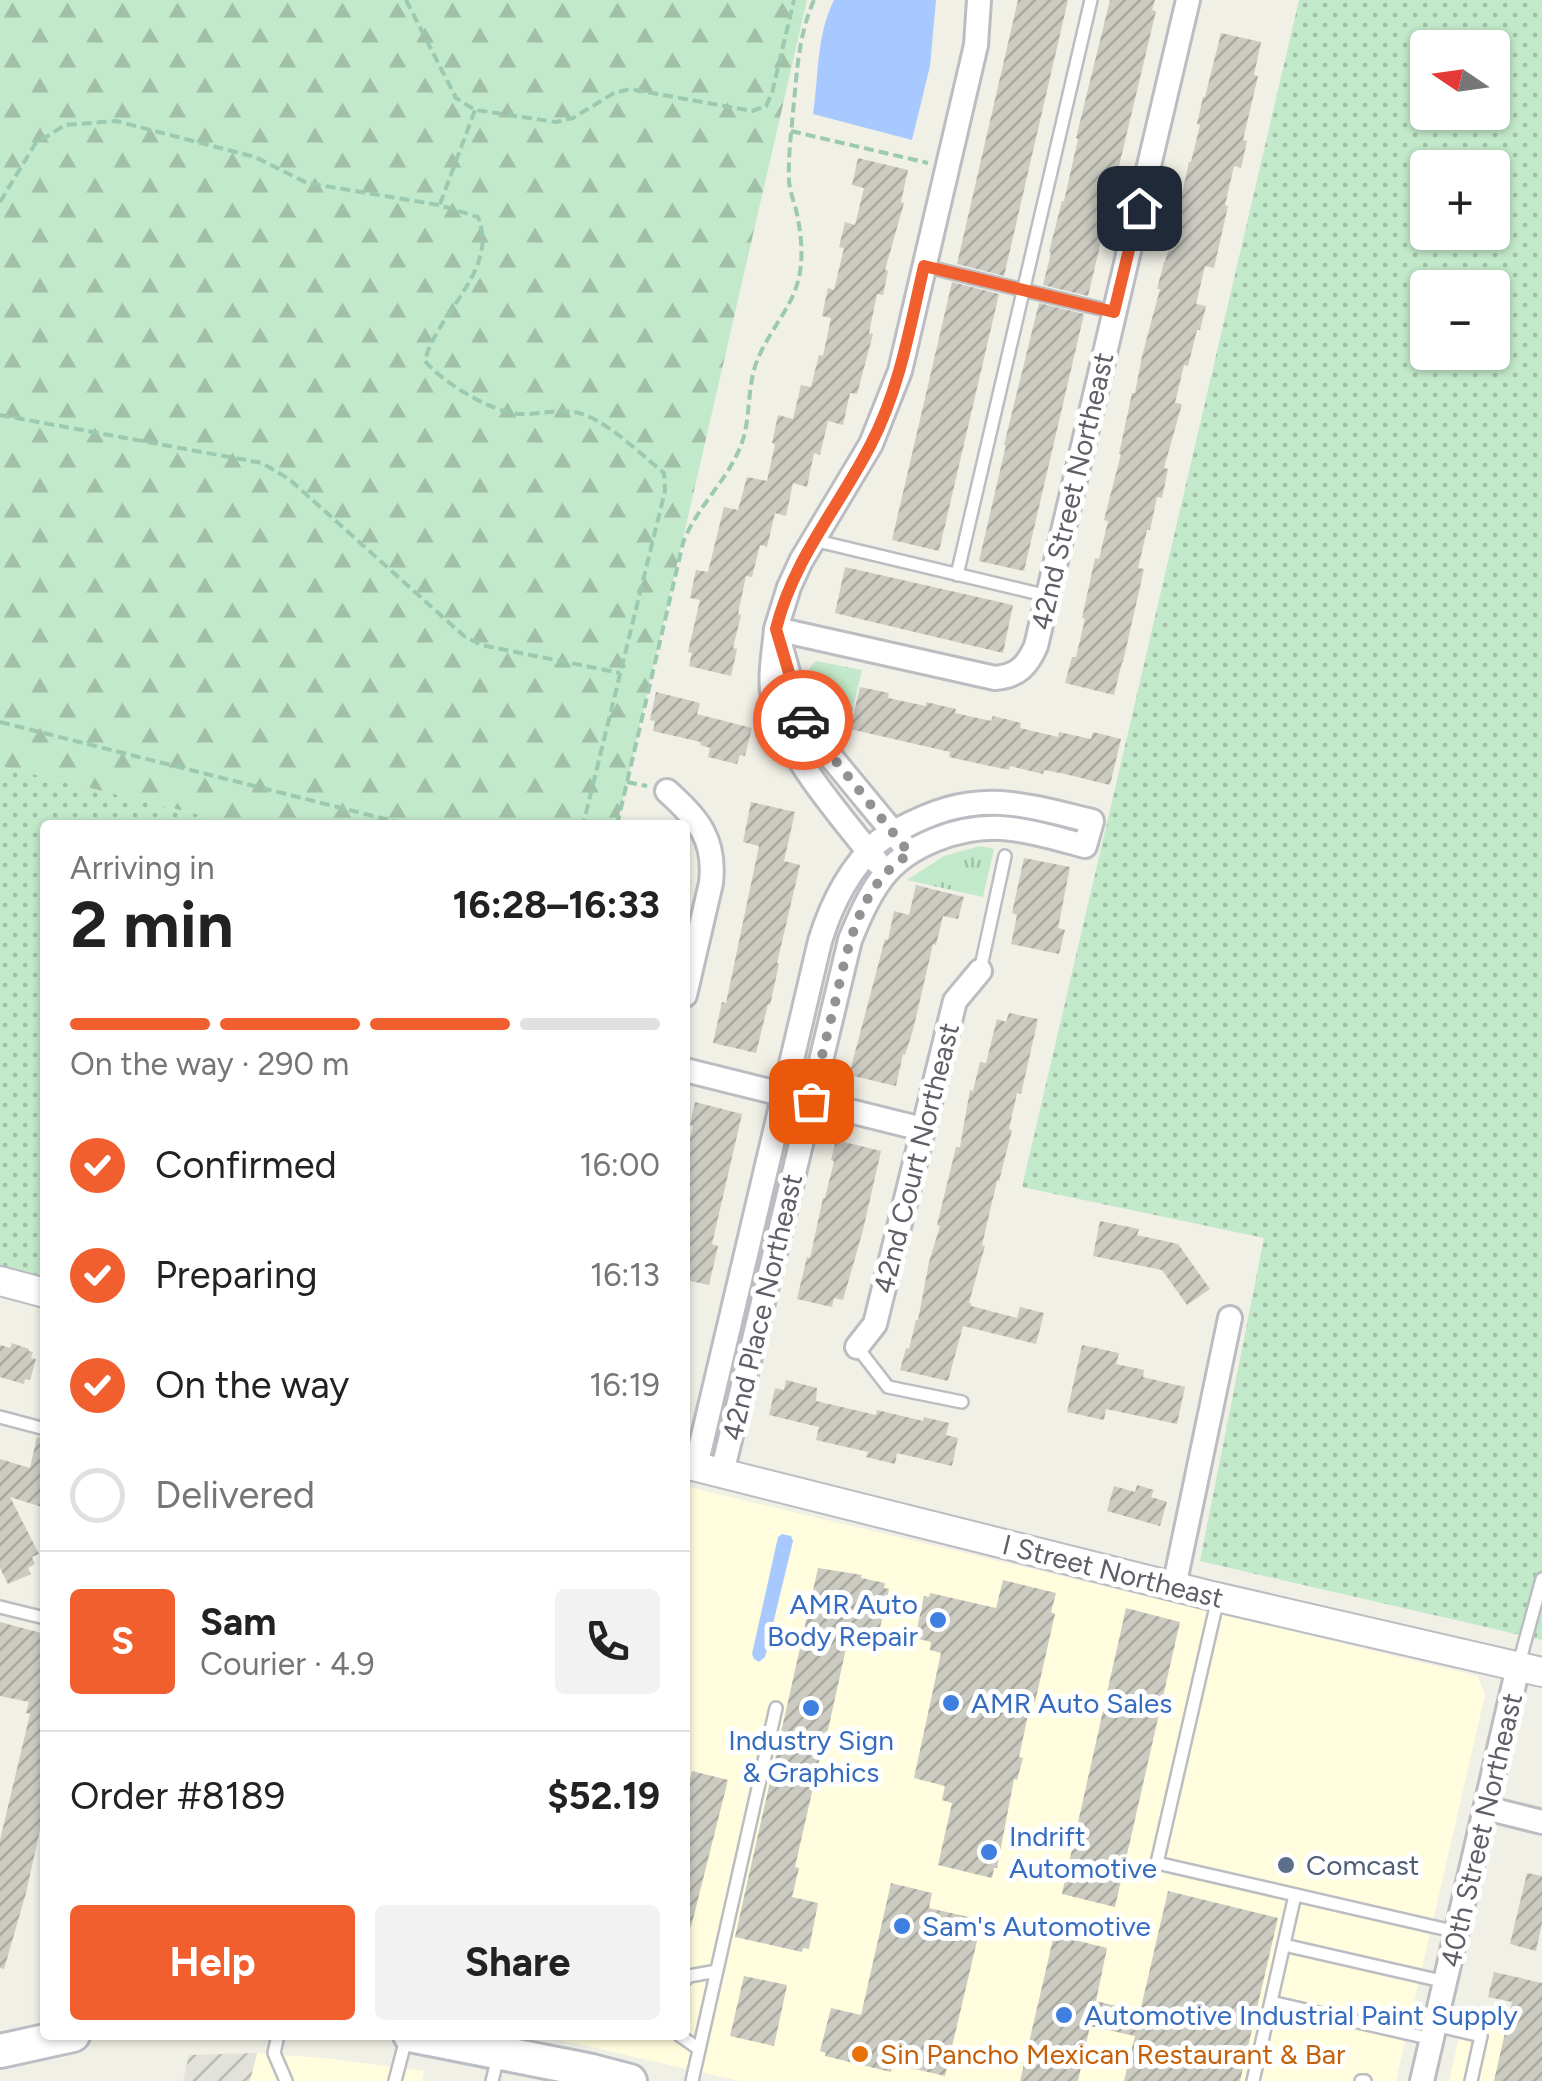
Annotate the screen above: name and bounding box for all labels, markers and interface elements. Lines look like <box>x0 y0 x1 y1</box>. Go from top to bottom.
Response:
north arrow <box>1410 30 1510 130</box>
map controls <box>1410 30 1510 370</box>
button: + <box>1410 150 1510 250</box>
pin <box>1097 166 1182 251</box>
icon: home <box>1112 181 1167 236</box>
button: − <box>1410 270 1510 370</box>
street label: 42nd Street Northeast <box>1023 349 1121 633</box>
courier <box>753 670 853 770</box>
icon: car <box>776 693 831 748</box>
text: Arriving in <box>70 849 215 887</box>
text: 16:28–16:33 <box>453 882 660 928</box>
text: 2 min <box>70 885 234 963</box>
street label: 42nd Court Northeast <box>866 1019 966 1297</box>
text: On the way · 290 m <box>70 1045 349 1083</box>
pin <box>769 1059 854 1144</box>
icon: bag <box>784 1074 839 1129</box>
icon: check <box>70 1138 125 1193</box>
text: Confirmed <box>155 1142 337 1188</box>
text: 16:00 <box>580 1146 660 1184</box>
street label: 42nd Place Northeast <box>715 1170 809 1444</box>
icon: check <box>70 1248 125 1303</box>
text: Preparing <box>155 1252 317 1298</box>
text: 16:13 <box>590 1256 660 1294</box>
icon: check <box>70 1358 125 1413</box>
text: On the way <box>155 1362 349 1408</box>
text: 16:19 <box>589 1366 660 1404</box>
text: Delivered <box>155 1472 315 1518</box>
street label: I Street Northeast <box>999 1527 1227 1615</box>
place label: AMR Auto Body Repair <box>767 1587 919 1653</box>
button: phone <box>555 1589 660 1694</box>
text: Sam <box>200 1599 276 1645</box>
marker: AMR Auto Body Repair <box>927 1609 949 1631</box>
text: S <box>111 1618 134 1664</box>
text: Courier · 4.9 <box>200 1645 375 1683</box>
place label: AMR Auto Sales <box>971 1686 1172 1720</box>
street label: 40th Street Northeast <box>1433 1689 1529 1971</box>
marker: AMR Auto Sales <box>940 1692 962 1714</box>
marker: Industry Sign & Graphics <box>800 1697 822 1719</box>
place label: Industry Sign & Graphics <box>728 1723 894 1789</box>
text: Order #8189 <box>70 1773 285 1819</box>
text: $52.19 <box>547 1773 660 1819</box>
place label: Indrift Automotive <box>1009 1819 1157 1885</box>
marker: Indrift Automotive <box>978 1841 1000 1863</box>
place label: Comcast <box>1306 1848 1419 1882</box>
marker: Comcast <box>1275 1854 1297 1876</box>
button: Help <box>70 1905 355 2020</box>
button: Share <box>375 1905 660 2020</box>
place label: Sam's Automotive <box>922 1909 1151 1943</box>
marker: Sam's Automotive <box>891 1915 913 1937</box>
place label: Automotive Industrial Paint Supply <box>1084 1998 1518 2032</box>
marker: Automotive Industrial Paint Supply <box>1053 2004 1075 2026</box>
place label: Sin Pancho Mexican Restaurant & Bar <box>880 2037 1346 2071</box>
marker: Sin Pancho Mexican Restaurant & Bar <box>849 2043 871 2065</box>

